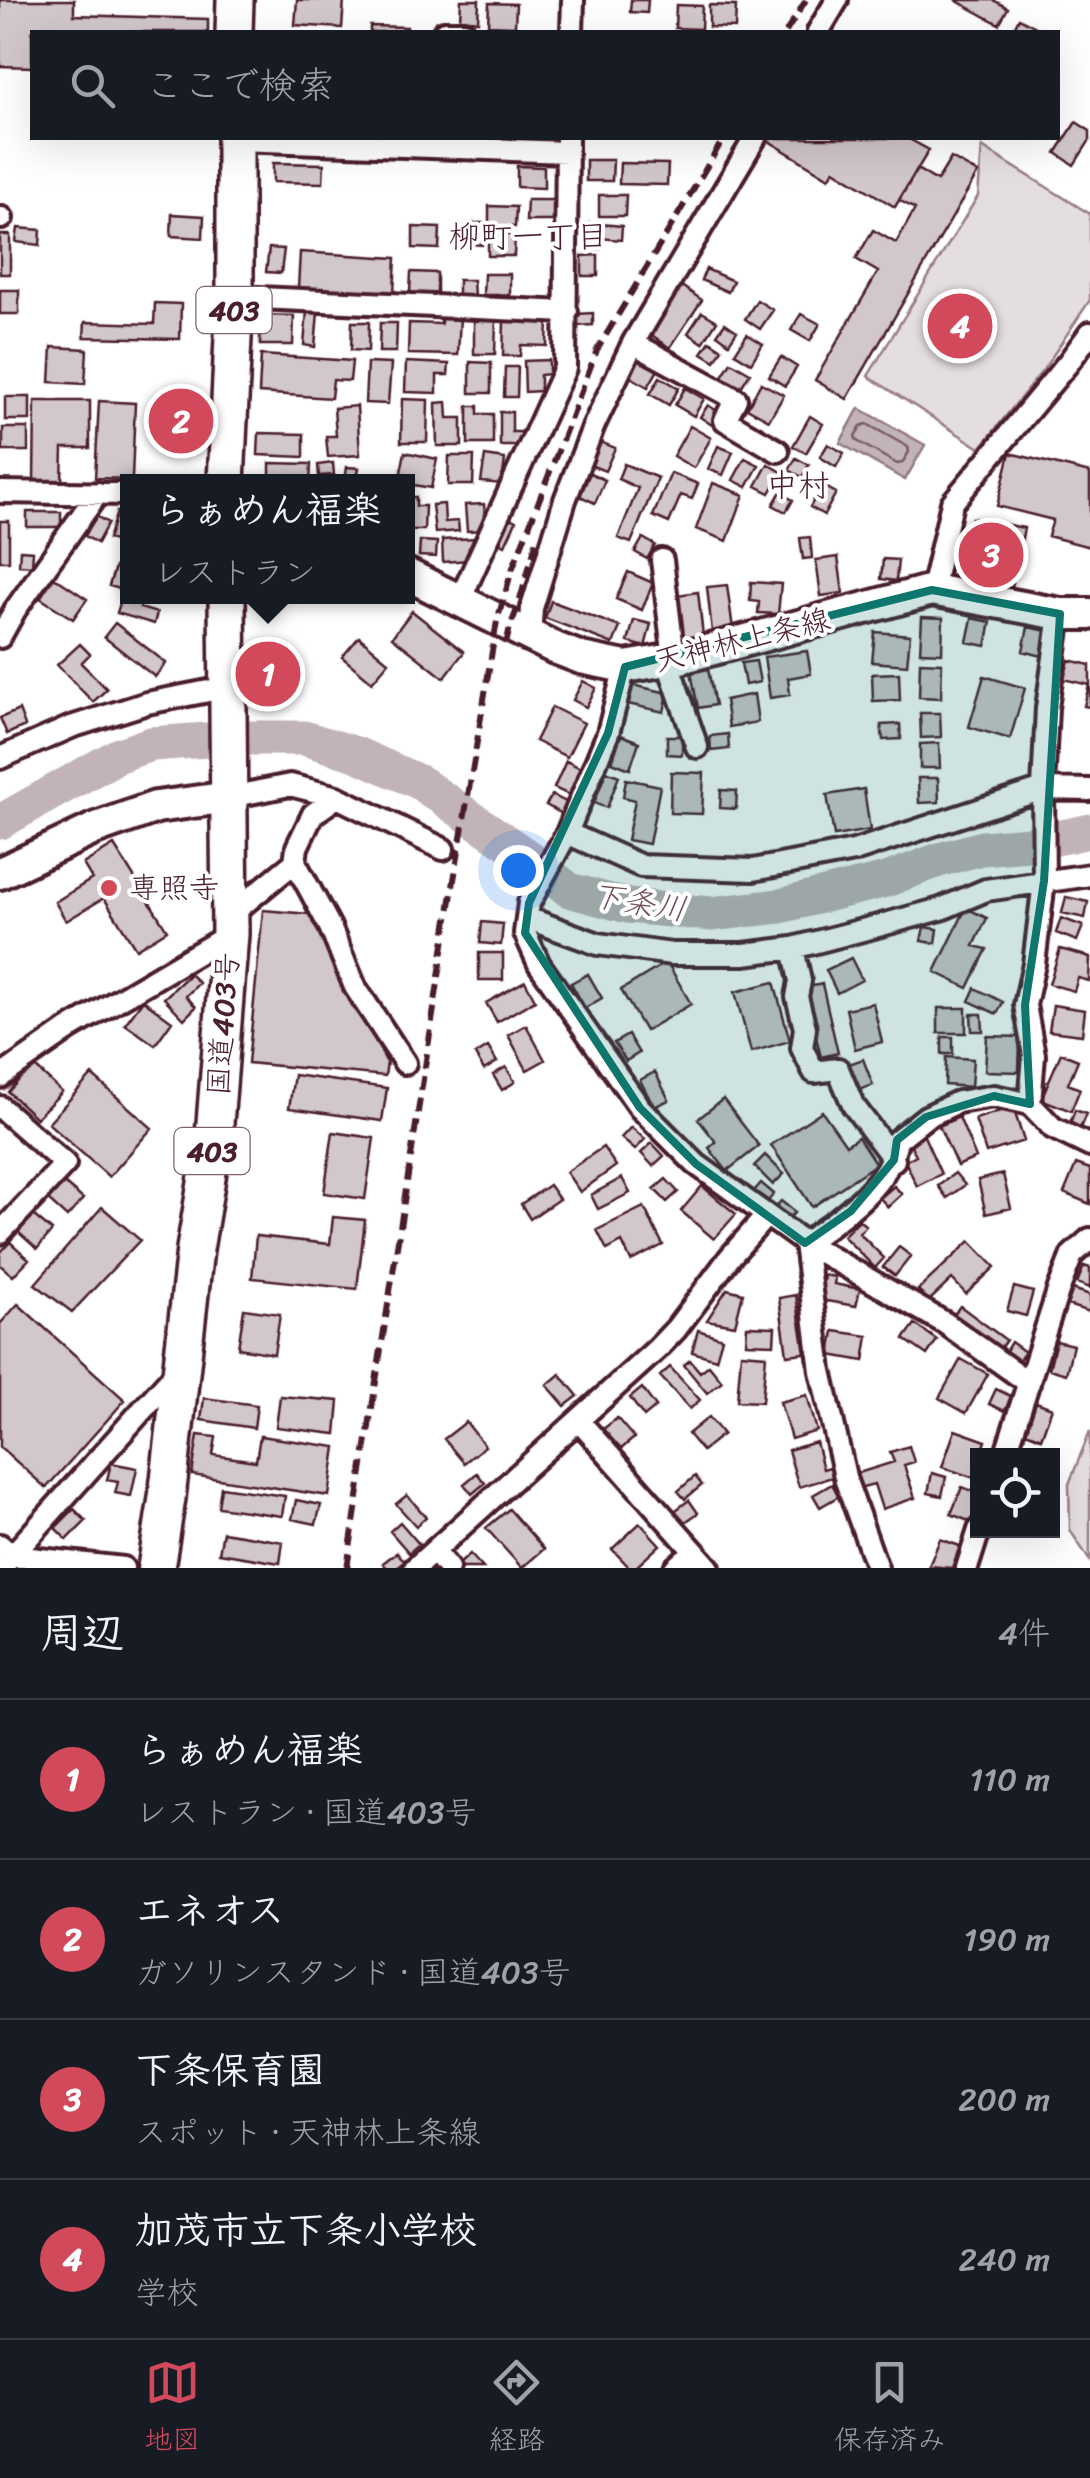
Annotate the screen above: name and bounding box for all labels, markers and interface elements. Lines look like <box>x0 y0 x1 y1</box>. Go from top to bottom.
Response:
search box <box>30 30 1060 140</box>
text: ここで検索 <box>145 52 335 119</box>
icon: search <box>65 58 120 113</box>
district label: 柳町一丁目 <box>448 208 608 265</box>
road number: 403 <box>196 287 272 333</box>
pin: 4 <box>928 288 992 364</box>
pin: 2 <box>148 384 214 458</box>
district label: 中村 <box>766 457 830 514</box>
popup <box>120 474 415 604</box>
text: らぁめん福楽 <box>153 477 382 544</box>
pin: 3 <box>958 518 1024 592</box>
text: レストラン <box>153 544 316 601</box>
street label: 天神林上条線 <box>648 592 836 688</box>
pin: 1 <box>236 636 300 712</box>
your location <box>493 845 544 896</box>
place label: 専照寺 <box>129 861 219 915</box>
water label: 下条川 <box>587 867 691 938</box>
marker: 専照寺 <box>98 877 120 899</box>
street label: 国道403号 <box>191 950 255 1098</box>
road number: 403 <box>174 1128 250 1174</box>
map controls <box>970 1448 1060 1538</box>
button: locate <box>970 1448 1060 1538</box>
text: 周辺 <box>40 1596 124 1670</box>
text: 4件 <box>998 1605 1050 1662</box>
text: らぁめん福楽 <box>135 1717 363 1784</box>
text: 1 <box>66 1751 79 1808</box>
text: 110 m <box>969 1751 1050 1808</box>
text: レストラン · 国道403号 <box>135 1784 477 1841</box>
text: エネオス <box>135 1877 285 1944</box>
text: 2 <box>63 1911 82 1968</box>
text: 190 m <box>964 1911 1050 1968</box>
text: ガソリンスタンド · 国道403号 <box>135 1944 571 2001</box>
text: 下条保育園 <box>135 2037 325 2104</box>
text: 3 <box>64 2071 81 2128</box>
text: 200 m <box>958 2071 1050 2128</box>
text: スポット · 天神林上条線 <box>135 2104 480 2161</box>
text: 加茂市立下条小学校 <box>135 2197 477 2264</box>
text: 4 <box>62 2231 83 2288</box>
text: 240 m <box>958 2231 1050 2288</box>
text: 学校 <box>135 2264 199 2321</box>
tab: 地図 <box>144 2355 200 2464</box>
tab: 経路 <box>489 2355 545 2464</box>
tab: 保存済み <box>834 2355 946 2464</box>

